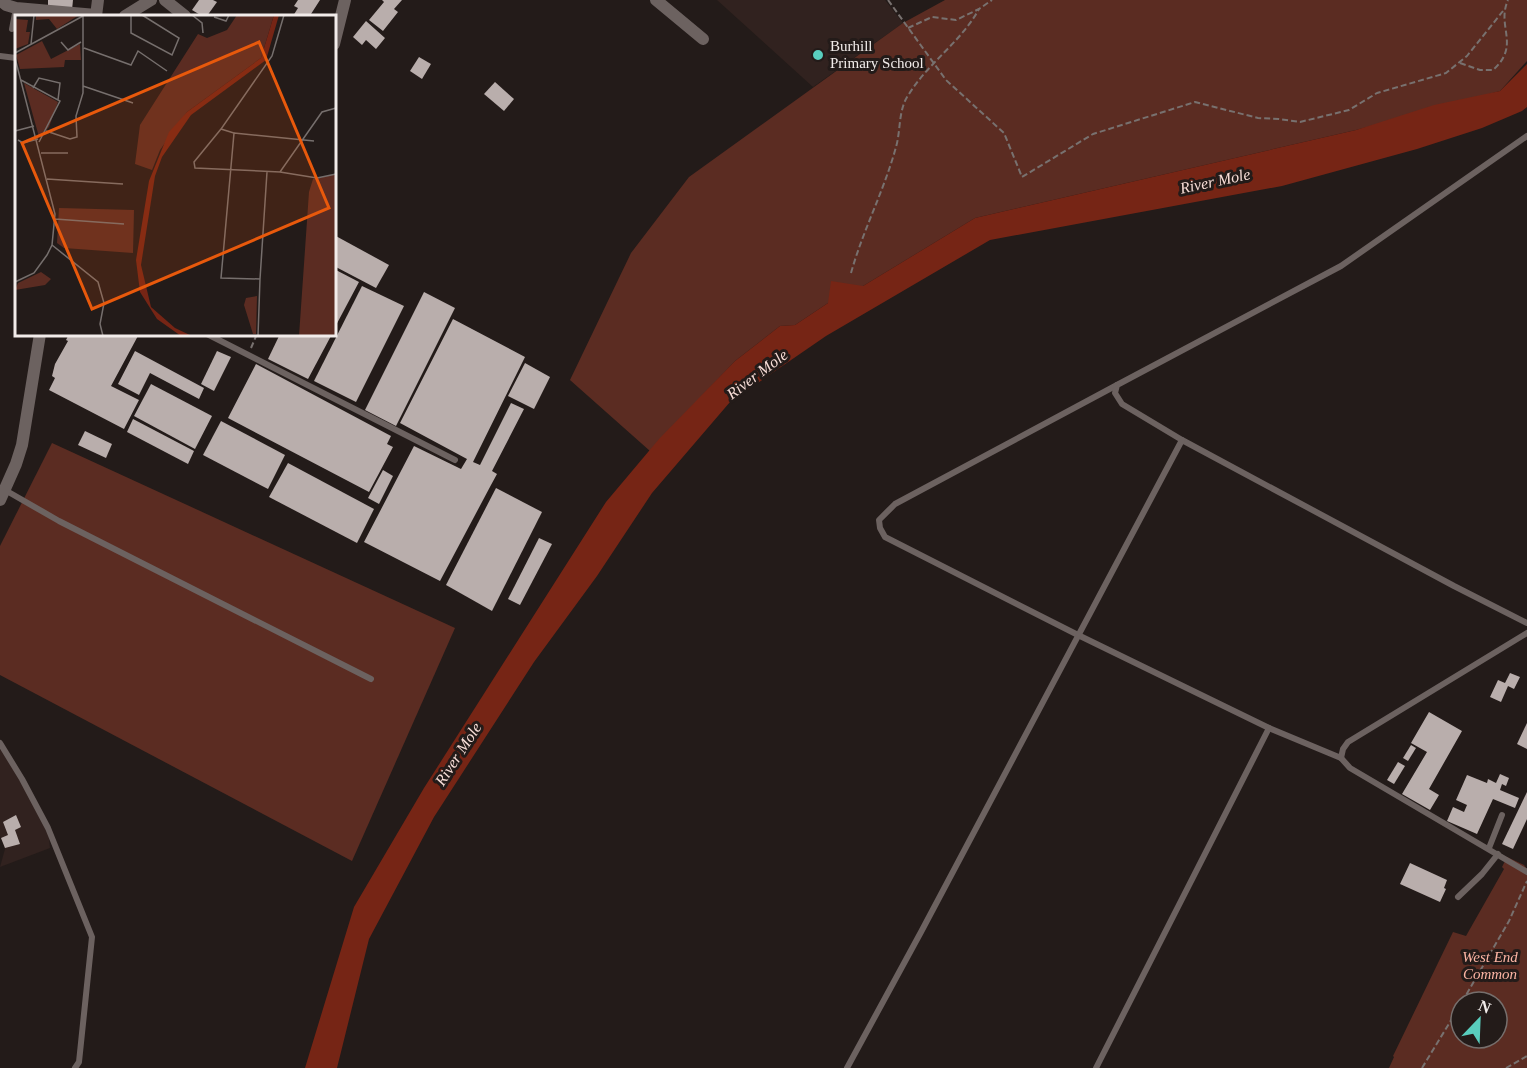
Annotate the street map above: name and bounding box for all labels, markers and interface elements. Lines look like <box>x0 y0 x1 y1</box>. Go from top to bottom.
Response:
inset map <box>15 15 336 336</box>
place label: Burhill Primary School <box>830 38 924 71</box>
marker: Burhill Primary School <box>811 48 825 62</box>
water label: River Mole <box>1177 165 1252 197</box>
water label: River Mole <box>723 346 791 403</box>
water label: River Mole <box>431 719 485 789</box>
park label: West End Common <box>1462 949 1518 982</box>
north arrow <box>1449 990 1509 1050</box>
text: N <box>1476 997 1494 1017</box>

